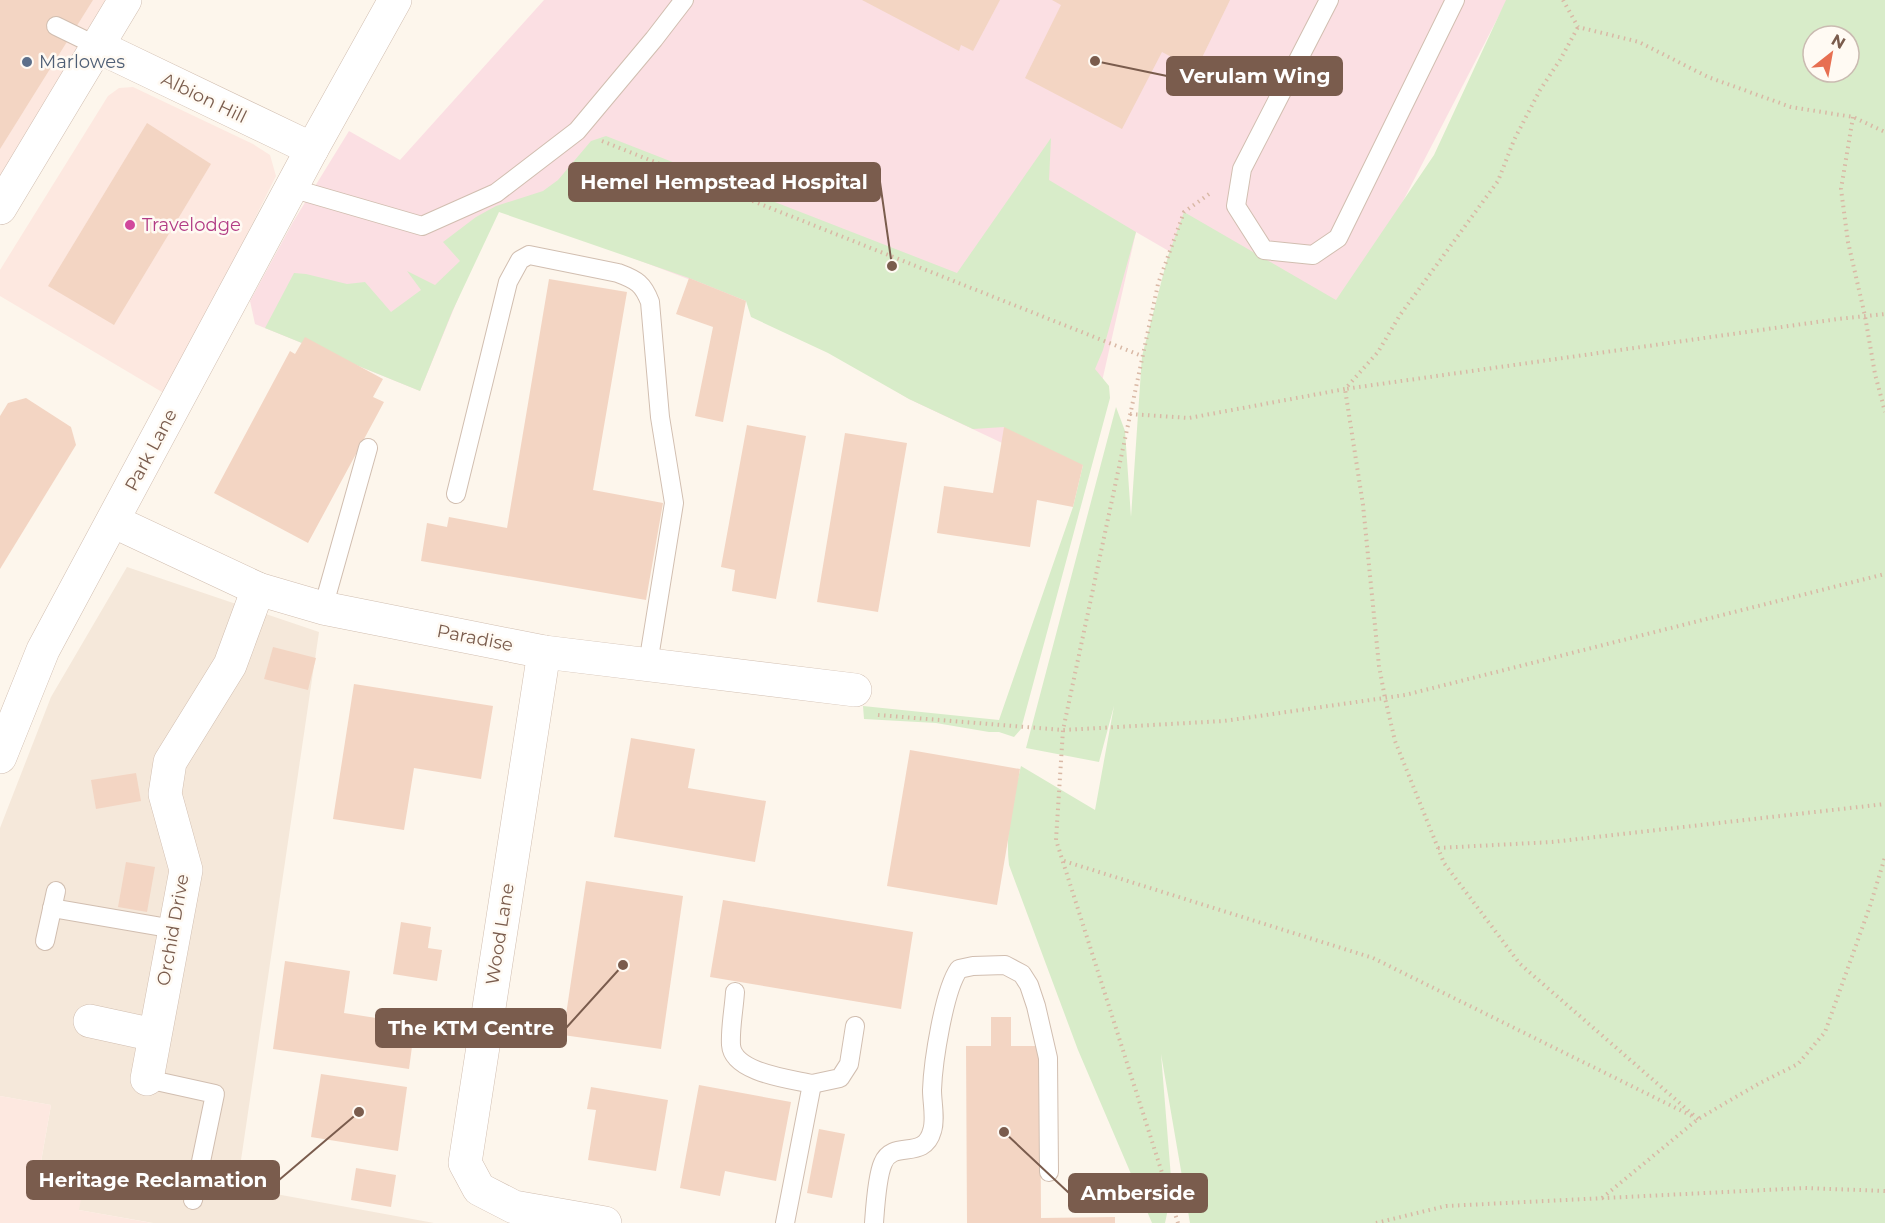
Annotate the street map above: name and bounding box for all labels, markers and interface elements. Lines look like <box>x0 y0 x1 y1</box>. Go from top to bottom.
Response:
north arrow <box>1801 24 1861 84</box>
text: N <box>1828 30 1849 53</box>
place label: Marlowes <box>39 51 125 73</box>
marker: Marlowes <box>20 55 34 69</box>
callout: Verulam Wing <box>1167 57 1342 95</box>
text: Verulam Wing <box>1179 64 1330 88</box>
street label: Albion Hill <box>158 68 250 128</box>
callout: Hemel Hempstead Hospital <box>569 163 880 201</box>
text: Hemel Hempstead Hospital <box>580 170 868 194</box>
place label: Travelodge <box>142 214 241 236</box>
marker: Travelodge <box>123 218 137 232</box>
street label: Park Lane <box>120 405 182 495</box>
street label: Paradise <box>435 620 515 656</box>
street label: Orchid Drive <box>152 872 194 988</box>
street label: Wood Lane <box>481 881 519 986</box>
callout: The KTM Centre <box>376 1009 566 1047</box>
text: The KTM Centre <box>388 1016 554 1040</box>
callout: Heritage Reclamation <box>27 1161 279 1199</box>
text: Heritage Reclamation <box>39 1168 267 1192</box>
callout: Amberside <box>1069 1174 1207 1212</box>
text: Amberside <box>1080 1181 1195 1205</box>

